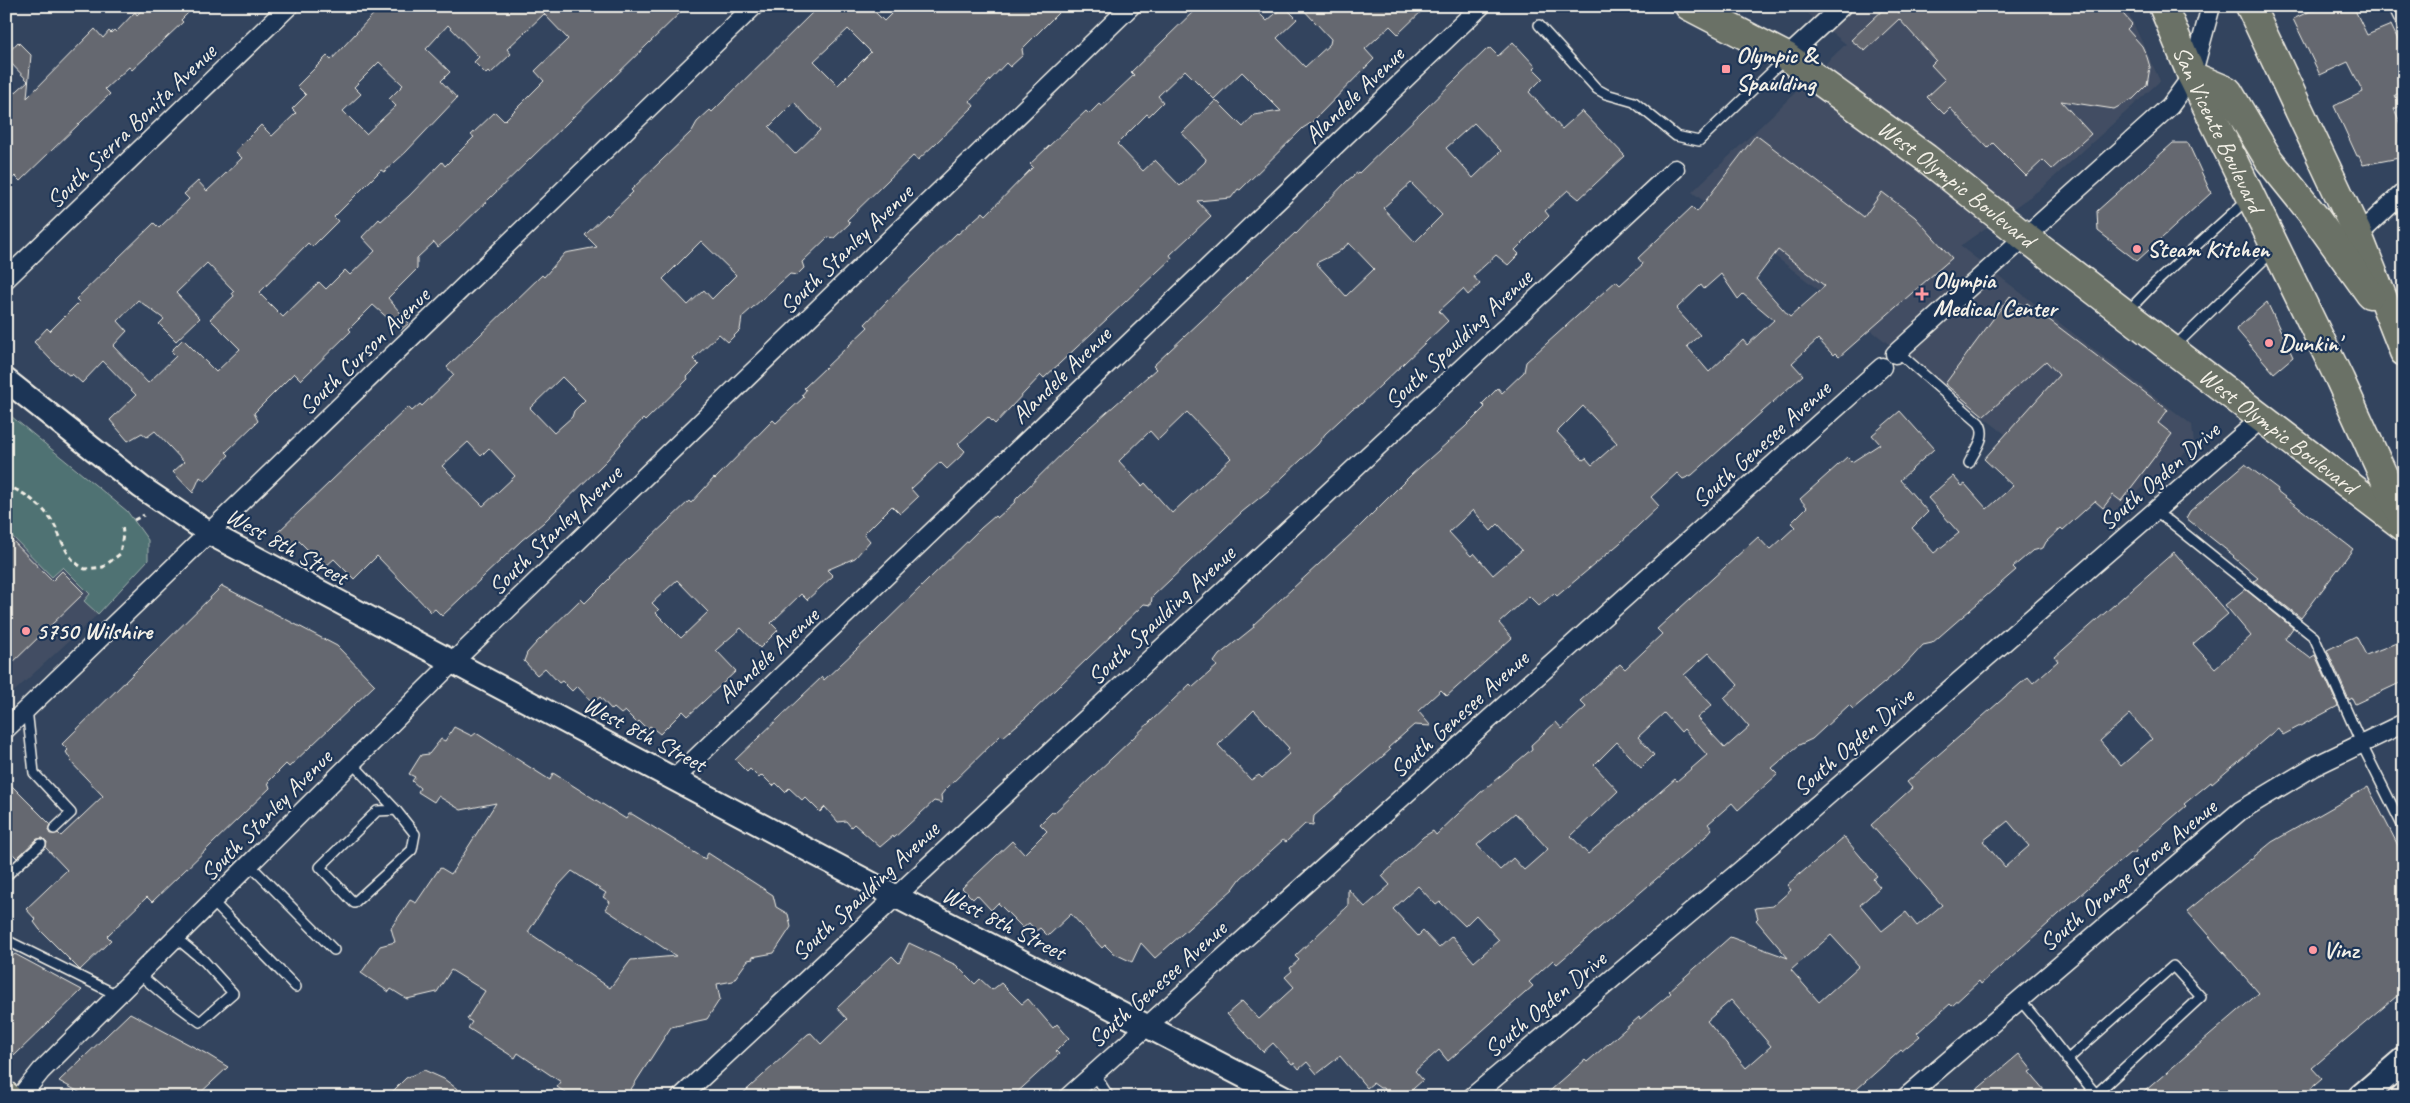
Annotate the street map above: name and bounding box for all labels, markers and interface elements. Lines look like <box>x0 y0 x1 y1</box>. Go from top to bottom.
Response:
street label: South Sierra Bonita Avenue <box>40 36 224 215</box>
street label: Alandele Avenue <box>1298 38 1412 150</box>
place label: Olympic & Spaulding <box>1736 40 1820 98</box>
street label: San Vicente Boulevard <box>2166 41 2273 220</box>
marker: Olympic & Spaulding <box>1720 63 1732 75</box>
street label: West Olympic Boulevard <box>1872 113 2044 256</box>
street label: South Stanley Avenue <box>773 176 921 320</box>
place label: Steam Kitchen <box>2147 234 2271 264</box>
marker: Steam Kitchen <box>2131 243 2143 255</box>
street label: South Spaulding Avenue <box>1378 261 1540 415</box>
place label: Olympia Medical Center <box>1933 265 2059 323</box>
street label: South Curson Avenue <box>292 279 438 421</box>
marker: Olympia Medical Center <box>1915 287 1929 301</box>
street label: Alandele Avenue <box>1005 318 1119 430</box>
place label: Dunkin' <box>2279 328 2346 358</box>
marker: Dunkin' <box>2263 337 2275 349</box>
street label: West Olympic Boulevard <box>2193 361 2366 503</box>
street label: South Genesee Avenue <box>1685 372 1838 514</box>
street label: South Ogden Drive <box>2092 414 2227 537</box>
street label: South Stanley Avenue <box>482 457 630 601</box>
street label: West 8th Street <box>221 500 355 593</box>
street label: South Spaulding Avenue <box>1081 537 1243 691</box>
street label: Alandele Avenue <box>711 599 826 709</box>
place label: 5750 Wilshire <box>36 616 154 646</box>
marker: 5750 Wilshire <box>20 625 32 637</box>
street label: South Genesee Avenue <box>1383 642 1536 784</box>
street label: South Ogden Drive <box>1786 680 1921 803</box>
street label: West 8th Street <box>579 689 713 780</box>
street label: South Stanley Avenue <box>194 741 340 887</box>
street label: South Orange Grove Avenue <box>2033 791 2224 958</box>
street label: South Spaulding Avenue <box>785 813 947 967</box>
street label: West 8th Street <box>937 879 1073 968</box>
street label: South Genesee Avenue <box>1081 912 1234 1054</box>
place label: Vinz <box>2323 935 2360 965</box>
street label: South Ogden Drive <box>1478 943 1614 1064</box>
marker: Vinz <box>2307 944 2319 956</box>

